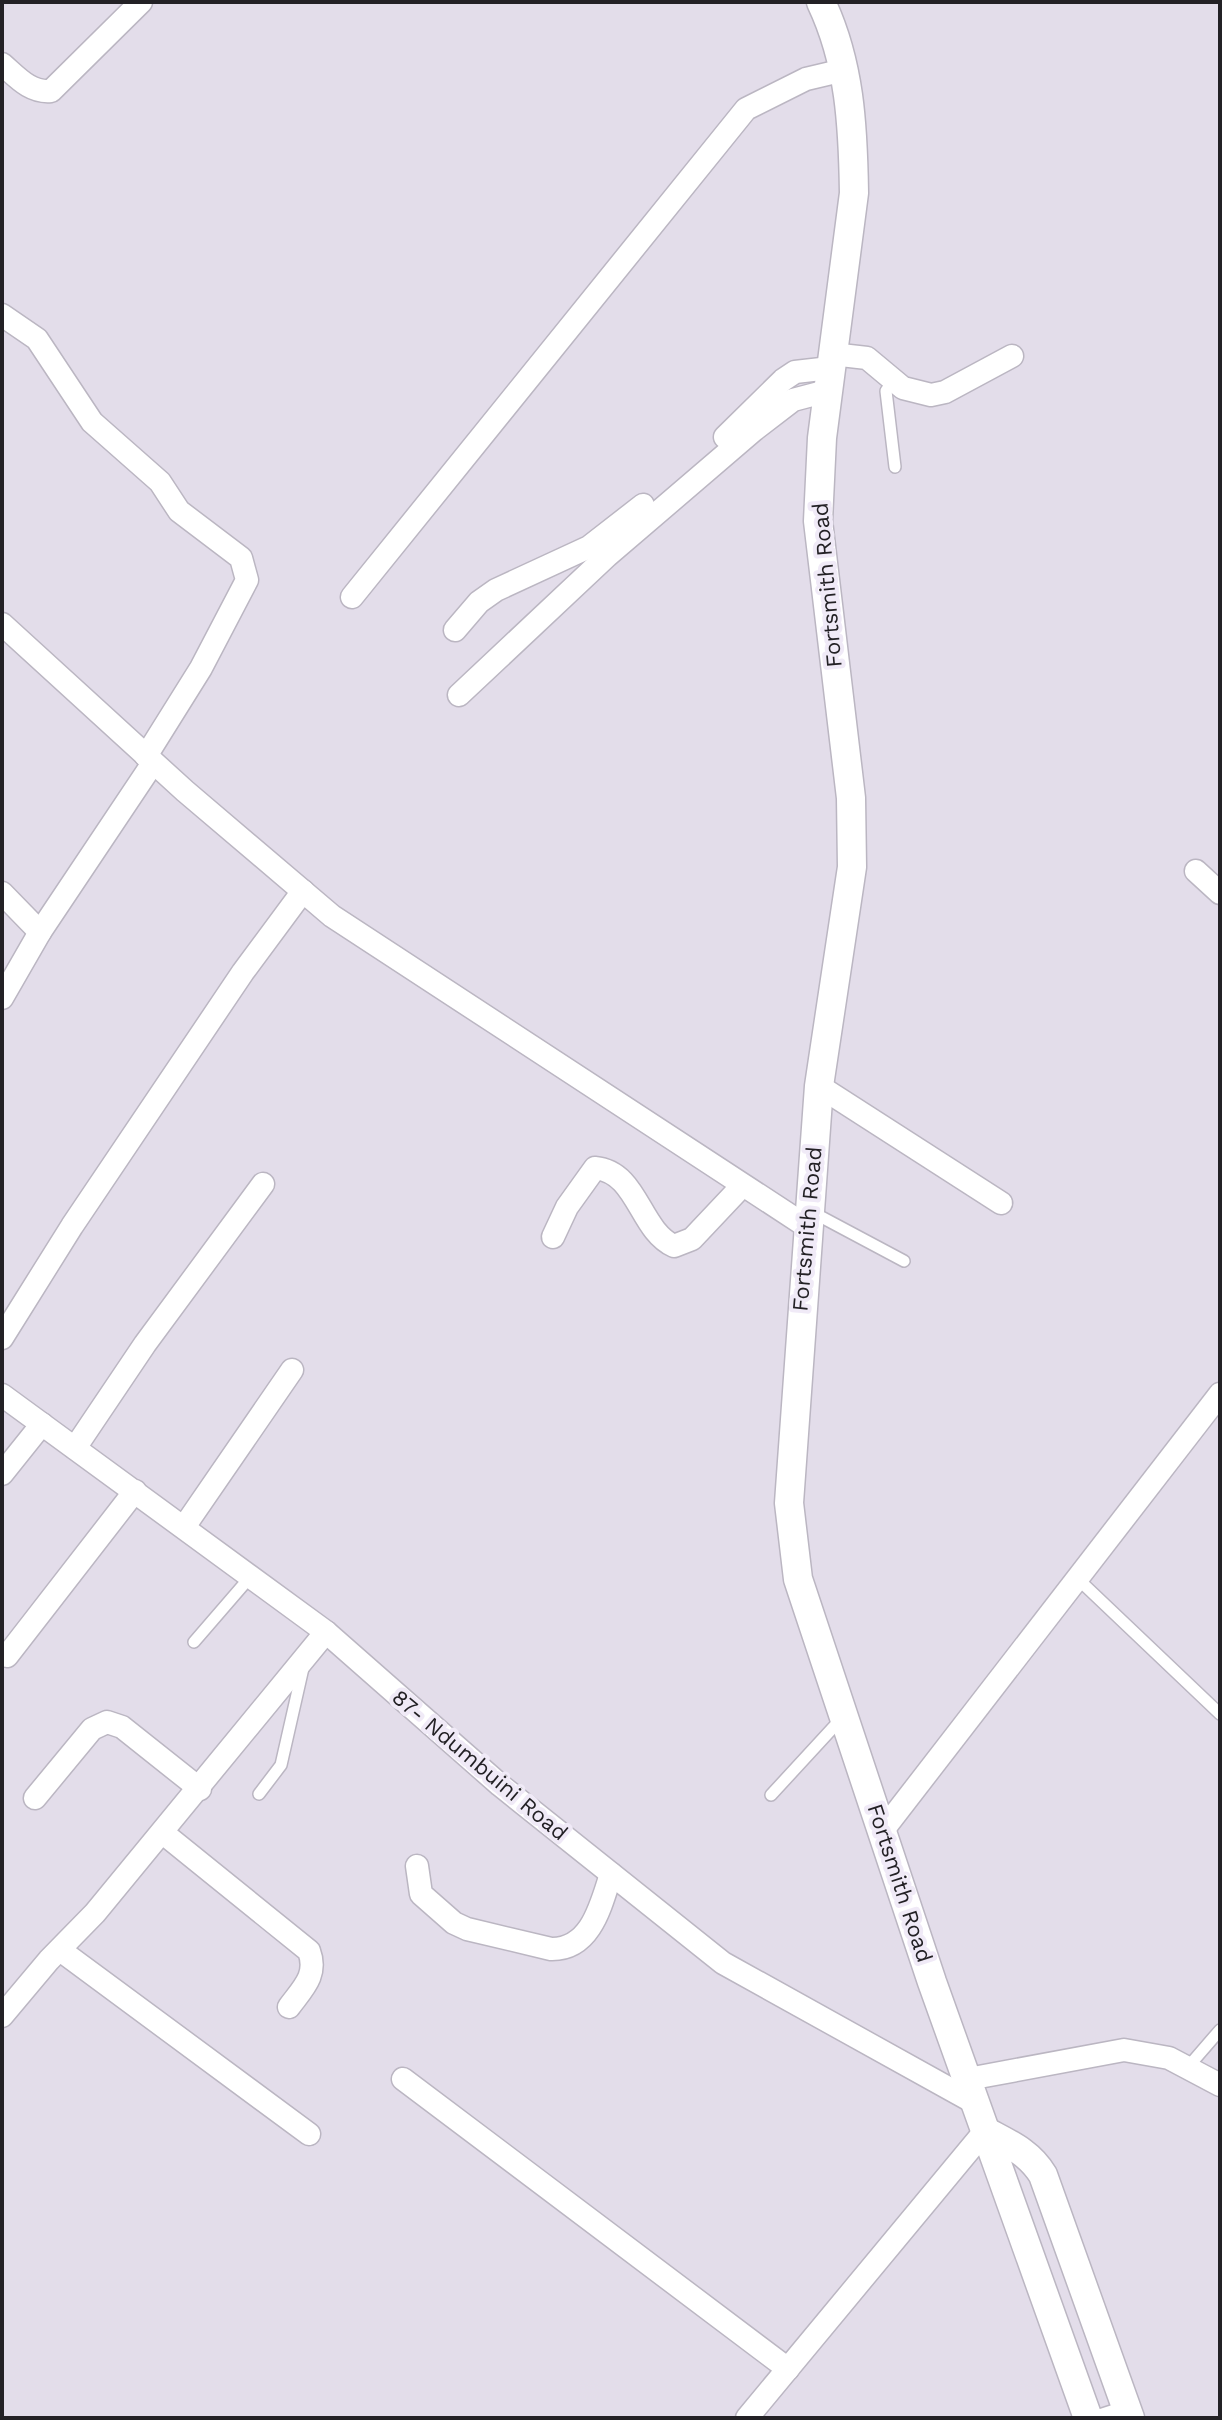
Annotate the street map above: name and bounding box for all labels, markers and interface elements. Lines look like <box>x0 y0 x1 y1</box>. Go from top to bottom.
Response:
street label: Fortsmith Road <box>807 502 847 668</box>
street label: Fortsmith Road <box>787 1146 827 1312</box>
street label: 87- Ndumbuini Road <box>387 1684 573 1846</box>
street label: Fortsmith Road <box>863 1800 937 1966</box>

